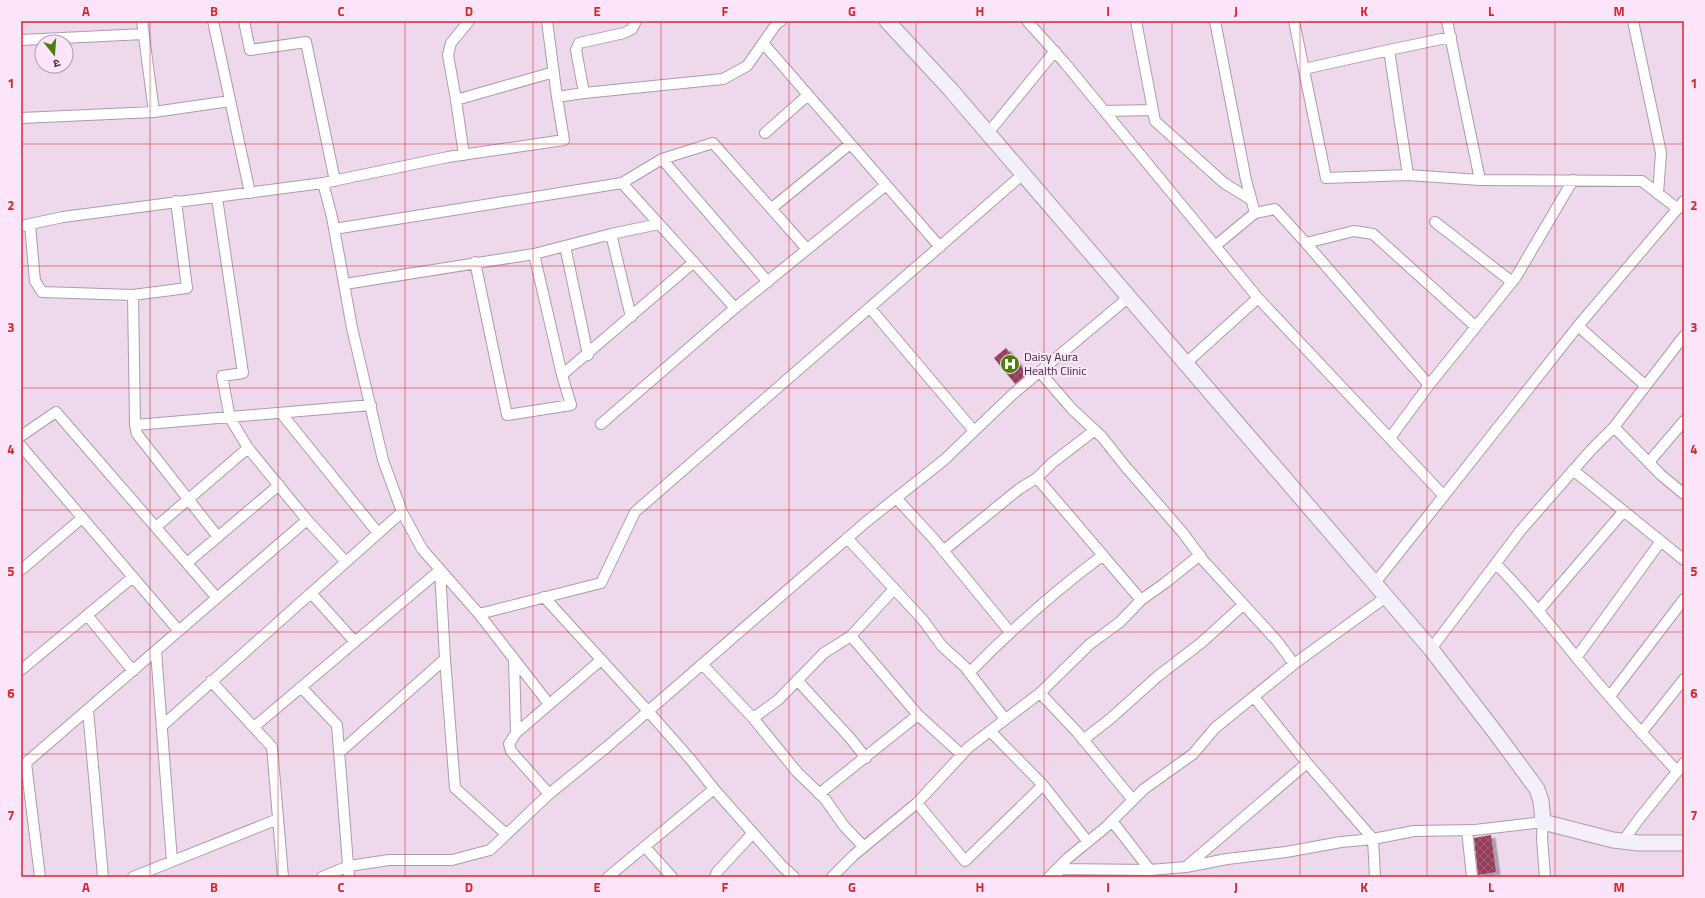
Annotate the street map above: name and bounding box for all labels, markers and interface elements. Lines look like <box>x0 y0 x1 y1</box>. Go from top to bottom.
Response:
text: A <box>82 1 90 21</box>
text: B <box>210 1 218 21</box>
text: C <box>337 1 345 21</box>
text: D <box>465 1 473 21</box>
text: E <box>593 1 601 21</box>
text: F <box>722 1 729 21</box>
text: G <box>848 1 856 21</box>
text: H <box>976 1 984 21</box>
text: I <box>1106 1 1110 21</box>
text: J <box>1234 1 1238 21</box>
text: K <box>1360 1 1368 21</box>
text: L <box>1488 1 1494 21</box>
text: M <box>1613 1 1625 21</box>
north arrow <box>34 34 74 74</box>
text: उ <box>51 55 62 72</box>
text: 1 <box>7 73 15 93</box>
text: 1 <box>1690 73 1698 93</box>
text: 2 <box>7 195 15 215</box>
text: 2 <box>1690 195 1698 215</box>
text: 3 <box>7 317 15 337</box>
text: 3 <box>1690 317 1698 337</box>
place label: Daisy Aura Health Clinic <box>1024 347 1086 380</box>
hospital icon: Daisy Aura Health Clinic <box>999 353 1021 375</box>
text: 4 <box>7 439 15 459</box>
text: 4 <box>1690 439 1698 459</box>
text: 5 <box>7 561 15 581</box>
text: 5 <box>1690 561 1698 581</box>
text: 6 <box>7 683 15 703</box>
text: 6 <box>1690 683 1698 703</box>
text: 7 <box>7 805 15 825</box>
text: 7 <box>1690 805 1698 825</box>
text: A <box>82 877 90 897</box>
text: B <box>210 877 218 897</box>
text: C <box>337 877 345 897</box>
text: D <box>465 877 473 897</box>
text: E <box>593 877 601 897</box>
text: F <box>722 877 729 897</box>
text: G <box>848 877 856 897</box>
text: H <box>976 877 984 897</box>
text: I <box>1106 877 1110 897</box>
text: J <box>1234 877 1238 897</box>
text: K <box>1360 877 1368 897</box>
text: L <box>1488 877 1494 897</box>
text: M <box>1613 877 1625 897</box>

